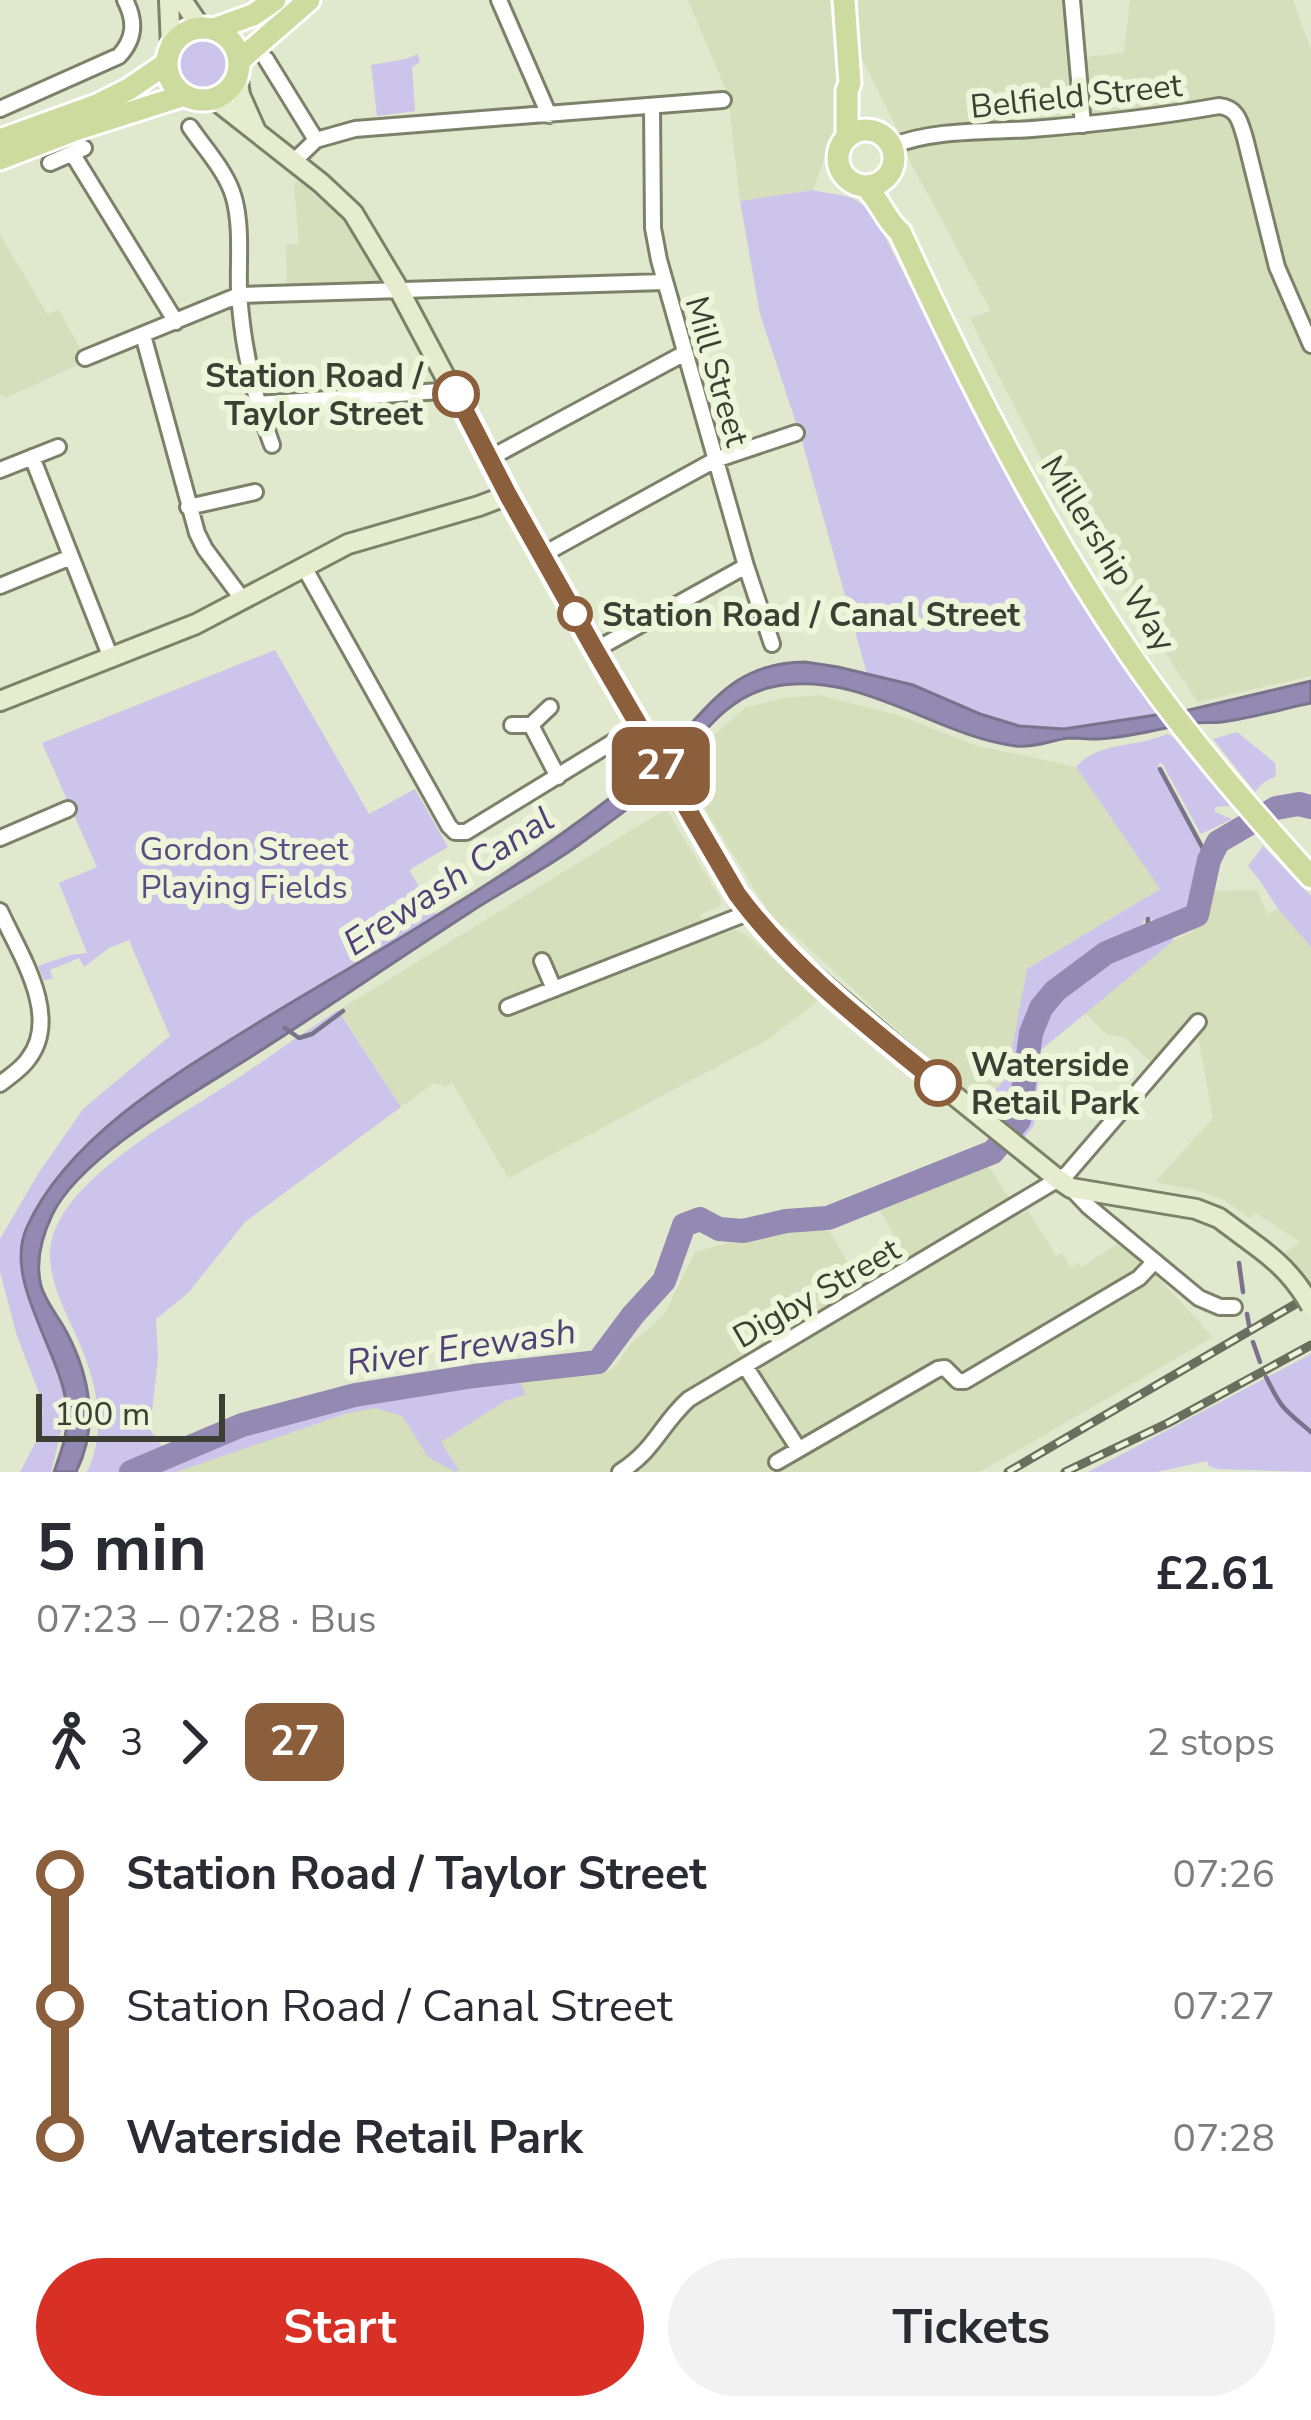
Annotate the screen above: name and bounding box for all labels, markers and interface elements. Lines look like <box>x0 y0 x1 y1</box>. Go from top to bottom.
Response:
street label: Belfield Street <box>968 63 1185 130</box>
street label: Mill Street <box>674 291 760 452</box>
place label: Station Road / Taylor Street <box>205 354 424 437</box>
marker: Station Road / Taylor Street <box>434 372 478 416</box>
street label: Millership Way <box>1030 447 1186 660</box>
place label: Station Road / Canal Street <box>602 593 1020 638</box>
marker: Station Road / Canal Street <box>559 598 591 630</box>
line badge: 27 <box>607 727 715 805</box>
text: 27 <box>636 737 686 794</box>
water label: Erewash Canal <box>334 795 563 968</box>
park label: Gordon Street Playing Fields <box>140 827 349 910</box>
place label: Waterside Retail Park <box>971 1043 1140 1126</box>
marker: Waterside Retail Park <box>916 1061 960 1105</box>
street label: Digby Street <box>725 1227 909 1359</box>
water label: River Erewash <box>343 1307 579 1388</box>
scale bar <box>36 1388 225 1441</box>
text: 100 m <box>54 1392 150 1437</box>
text: 5 min <box>36 1503 207 1593</box>
text: £2.61 <box>1156 1544 1275 1605</box>
text: 07:23 – 07:28 · Bus <box>36 1593 376 1646</box>
icon: walk <box>36 1709 102 1775</box>
icon: forward <box>161 1709 227 1775</box>
text: 27 <box>269 1713 320 1770</box>
text: 3 <box>120 1716 143 1769</box>
text: 2 stops <box>1146 1716 1275 1769</box>
text: Station Road / Taylor Street <box>126 1844 706 1905</box>
text: 07:26 <box>1173 1848 1275 1901</box>
text: Station Road / Canal Street <box>126 1976 673 2037</box>
text: 07:27 <box>1173 1980 1275 2033</box>
text: Waterside Retail Park <box>126 2108 583 2169</box>
text: 07:28 <box>1173 2112 1275 2165</box>
button: Start <box>36 2258 644 2396</box>
button: Tickets <box>668 2258 1275 2396</box>

